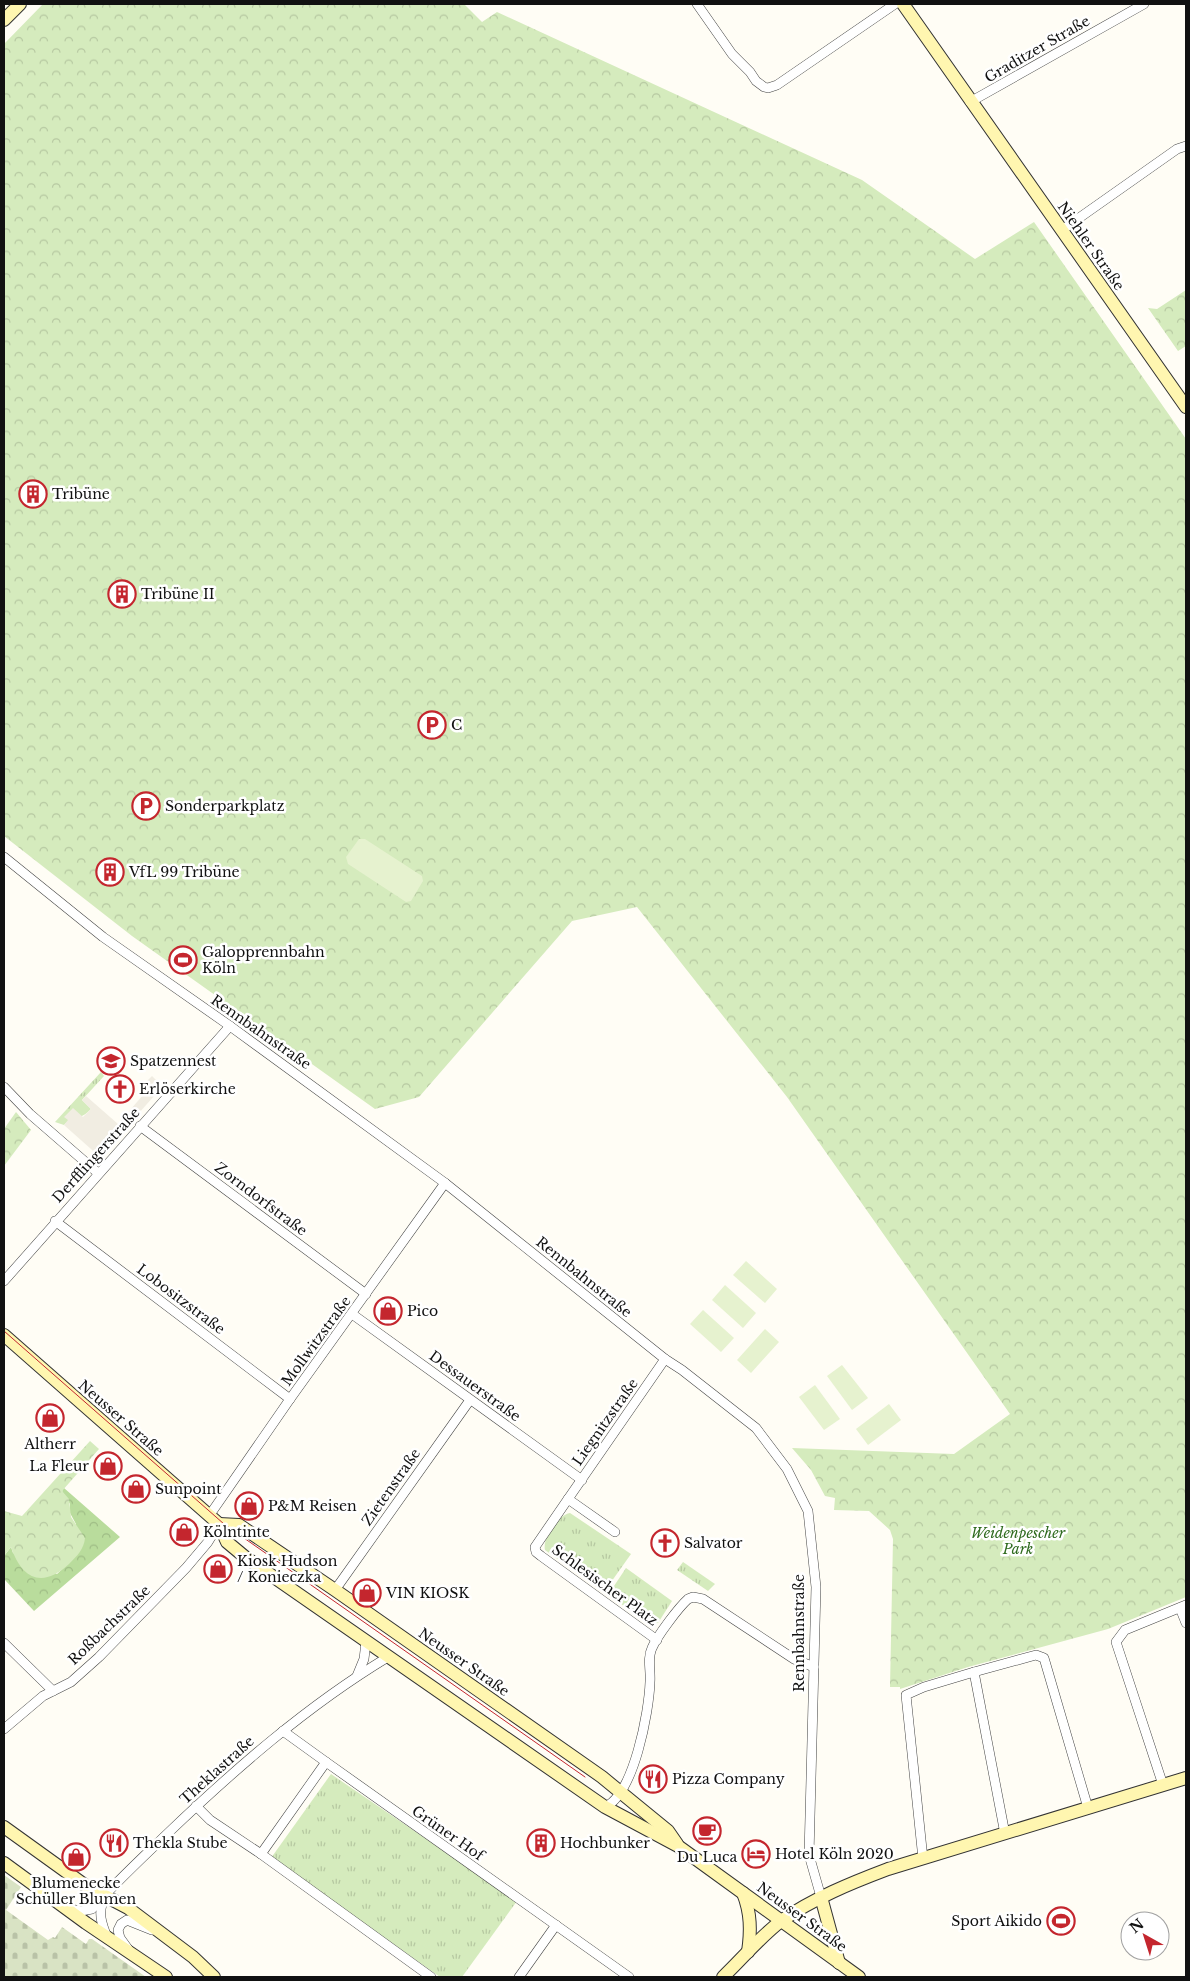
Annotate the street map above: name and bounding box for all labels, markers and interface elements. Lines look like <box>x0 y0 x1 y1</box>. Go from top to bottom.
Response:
street label: Graditzer Straße <box>981 12 1093 86</box>
street label: Niehler Straße <box>1054 198 1128 294</box>
building icon: Tribüne <box>18 479 48 509</box>
place label: Tribüne <box>52 485 110 503</box>
building icon: Tribüne II <box>107 579 137 609</box>
place label: Tribüne II <box>141 585 215 603</box>
parking icon: C <box>417 710 447 740</box>
place label: C <box>451 716 462 734</box>
parking icon: Sonderparkplatz <box>131 791 161 821</box>
place label: Sonderparkplatz <box>165 797 285 815</box>
building icon: VfL 99 Tribüne <box>95 857 125 887</box>
place label: VfL 99 Tribüne <box>128 863 240 881</box>
place label: Galopprennbahn Köln <box>202 943 325 977</box>
sports icon: Galopprennbahn Köln <box>168 945 198 975</box>
street label: Rennbahnstraße <box>207 991 315 1073</box>
school or university icon: Spatzennest <box>96 1046 126 1076</box>
place label: Spatzennest <box>130 1052 217 1070</box>
church icon: Erlöserkirche <box>105 1074 135 1104</box>
place label: Erlöserkirche <box>139 1080 236 1098</box>
street label: Derfflingerstraße <box>48 1104 144 1206</box>
street label: Zorndorfstraße <box>211 1158 311 1240</box>
street label: Rennbahnstraße <box>532 1233 636 1321</box>
street label: Lobositzstraße <box>133 1260 229 1338</box>
street label: Mollwitzstraße <box>277 1293 355 1389</box>
shop icon: Pico <box>373 1296 403 1326</box>
place label: Pico <box>407 1302 438 1320</box>
street label: Dessauerstraße <box>426 1347 524 1425</box>
street label: Liegnitzstraße <box>568 1375 642 1469</box>
street label: Neusser Straße <box>75 1376 167 1460</box>
shop icon: Altherr <box>35 1403 65 1433</box>
place label: Altherr <box>23 1435 76 1453</box>
street label: Zietenstraße <box>358 1445 424 1529</box>
shop icon: La Fleur <box>93 1451 123 1481</box>
place label: La Fleur <box>29 1457 89 1475</box>
shop icon: Sunpoint <box>121 1474 151 1504</box>
place label: Sunpoint <box>155 1480 222 1498</box>
shop icon: P&M Reisen <box>234 1491 264 1521</box>
place label: P&M Reisen <box>268 1497 357 1515</box>
shop icon: Kölntinte <box>169 1517 199 1547</box>
place label: Kölntinte <box>203 1523 270 1541</box>
park label: Weidenpescher Park <box>971 1524 1066 1558</box>
church icon: Salvator <box>650 1528 680 1558</box>
place label: Salvator <box>684 1534 743 1552</box>
street label: Schlesischer Platz <box>548 1540 662 1630</box>
place label: Kiosk Hudson / Konieczka <box>237 1552 338 1586</box>
shop icon: Kiosk Hudson / Konieczka <box>203 1554 233 1584</box>
street label: Rennbahnstraße <box>790 1574 808 1692</box>
shop icon: VIN KIOSK <box>352 1578 382 1608</box>
street label: Roßbachstraße <box>64 1581 154 1669</box>
place label: VIN KIOSK <box>385 1584 470 1602</box>
street label: Neusser Straße <box>415 1624 513 1700</box>
street label: Theklastraße <box>176 1732 258 1808</box>
restaurant icon: Pizza Company <box>638 1764 668 1794</box>
place label: Pizza Company <box>672 1770 785 1788</box>
street label: Grüner Hof <box>409 1802 489 1866</box>
cafe icon: Du Luca <box>692 1816 722 1846</box>
restaurant icon: Thekla Stube <box>99 1828 129 1858</box>
building icon: Hochbunker <box>526 1828 556 1858</box>
place label: Thekla Stube <box>133 1834 228 1852</box>
place label: Hochbunker <box>560 1834 650 1852</box>
hotel icon: Hotel Köln 2020 <box>741 1839 771 1869</box>
shop icon: Blumenecke Schüller Blumen <box>61 1842 91 1872</box>
place label: Hotel Köln 2020 <box>775 1845 894 1863</box>
place label: Du Luca <box>677 1848 738 1866</box>
place label: Blumenecke Schüller Blumen <box>16 1874 137 1908</box>
street label: Neusser Straße <box>753 1878 851 1956</box>
sports icon: Sport Aikido <box>1046 1906 1076 1936</box>
north arrow <box>1120 1911 1170 1961</box>
place label: Sport Aikido <box>951 1912 1042 1930</box>
text: N <box>1126 1915 1148 1937</box>

